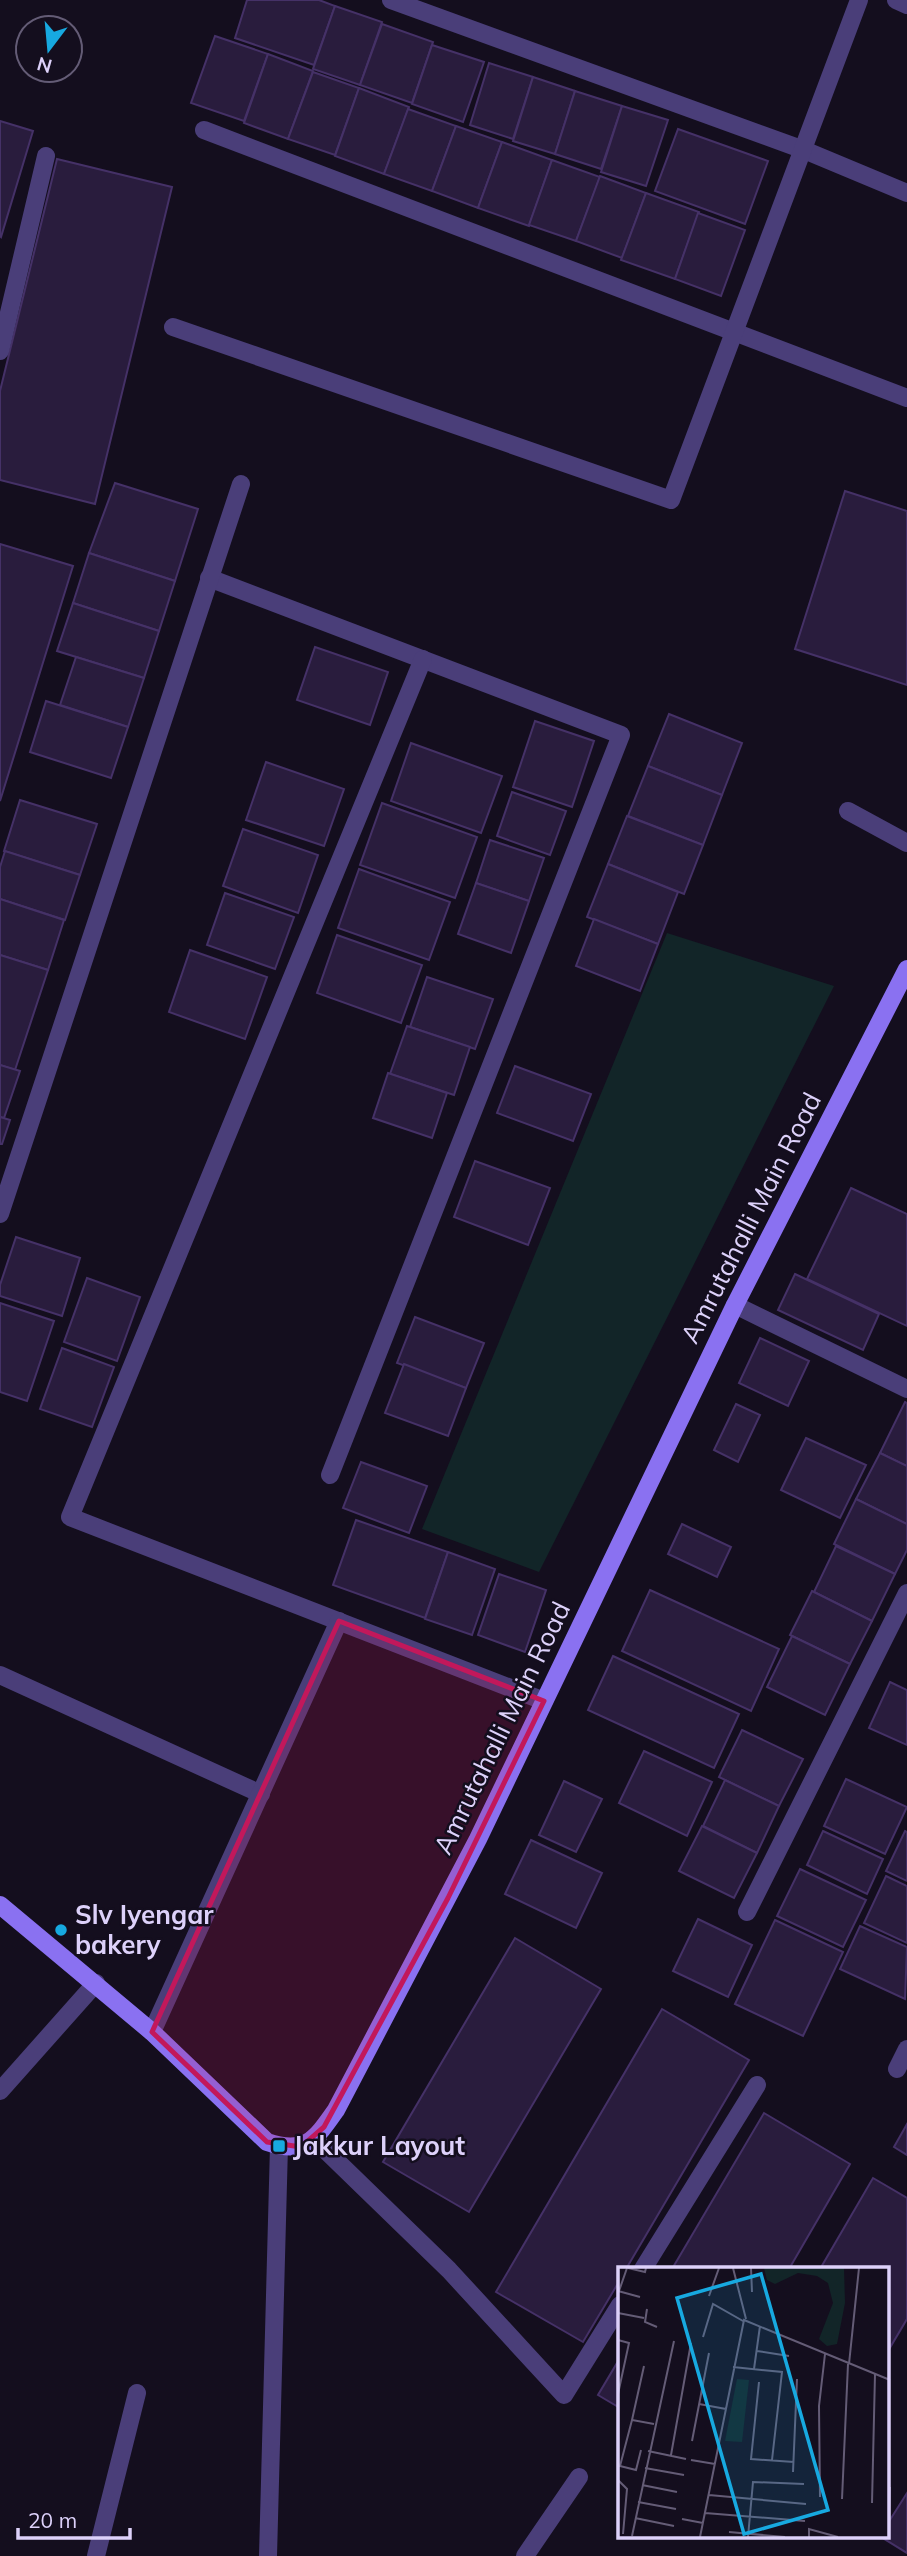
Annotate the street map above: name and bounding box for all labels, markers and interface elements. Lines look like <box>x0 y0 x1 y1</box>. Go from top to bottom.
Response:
north arrow <box>14 14 84 84</box>
text: N <box>34 52 55 79</box>
street label: Amrutahalli Main Road <box>673 1087 828 1349</box>
street label: Amrutahalli Main Road <box>426 1596 577 1860</box>
place label: Slv Iyengar bakery <box>75 1898 214 1961</box>
marker: Slv Iyengar bakery <box>53 1922 69 1938</box>
place label: Jakkur Layout <box>293 2129 465 2162</box>
marker: Jakkur Layout <box>271 2138 287 2154</box>
inset map <box>618 2267 890 2538</box>
scale bar <box>18 2496 130 2540</box>
text: 20 m <box>28 2507 77 2533</box>

